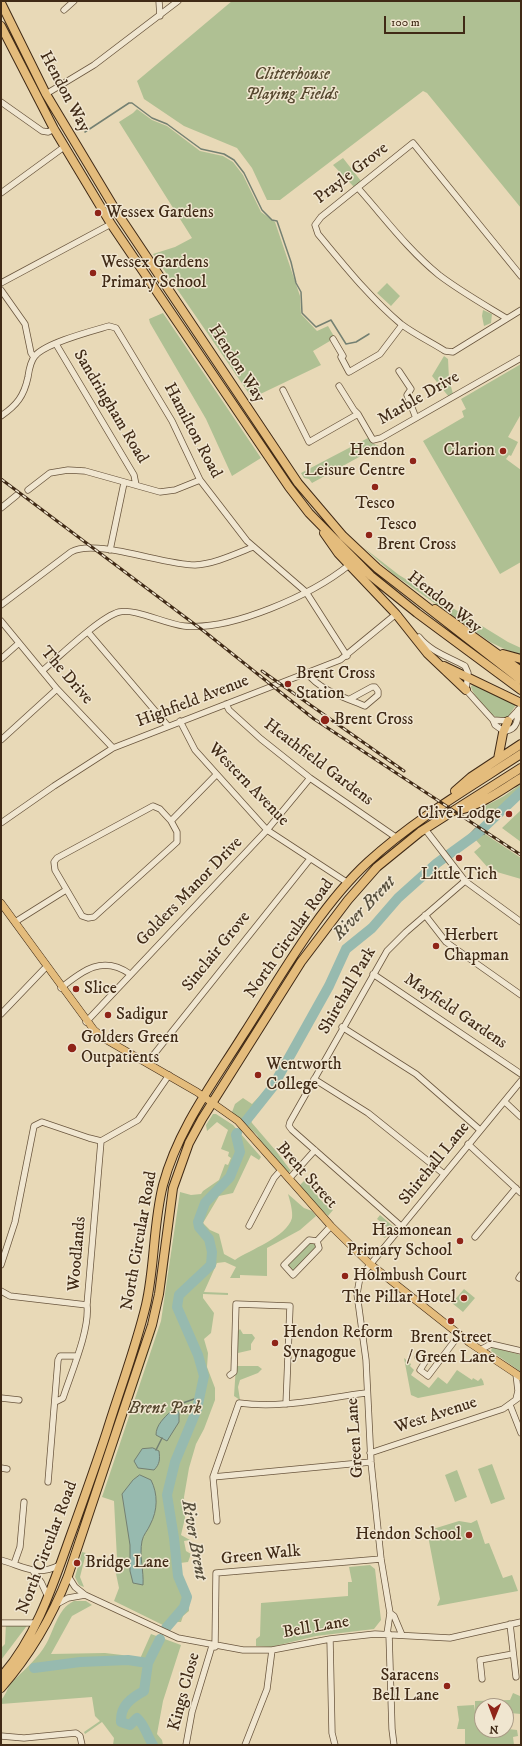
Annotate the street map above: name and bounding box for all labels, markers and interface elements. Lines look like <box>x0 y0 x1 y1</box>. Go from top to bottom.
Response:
scale bar <box>386 8 467 34</box>
text: 100 m <box>391 15 420 30</box>
street label: Hendon Way <box>34 48 94 136</box>
park label: Clitterhouse Playing Fields <box>246 65 338 105</box>
street label: Prayle Grove <box>311 139 393 209</box>
place label: Wessex Gardens <box>106 203 214 223</box>
marker: Wessex Gardens <box>93 208 103 218</box>
place label: Wessex Gardens Primary School <box>101 253 209 293</box>
marker: Wessex Gardens Primary School <box>88 268 98 278</box>
street label: Hendon Way <box>203 321 269 407</box>
street label: Sandringham Road <box>68 346 152 468</box>
street label: Marble Drive <box>375 368 463 430</box>
street label: Hamilton Road <box>158 380 226 482</box>
place label: Hendon Leisure Centre <box>304 441 405 481</box>
place label: Clarion <box>444 441 495 461</box>
marker: Clarion <box>498 446 508 456</box>
marker: Hendon Leisure Centre <box>408 456 418 466</box>
marker: Tesco <box>370 482 380 492</box>
place label: Tesco <box>355 494 395 514</box>
place label: Tesco Brent Cross <box>377 515 456 555</box>
marker: Tesco Brent Cross <box>364 530 374 540</box>
street label: Hendon Way <box>403 568 485 638</box>
street label: The Drive <box>35 643 97 709</box>
place label: Brent Cross Station <box>296 664 375 704</box>
street label: Highfield Avenue <box>134 671 252 733</box>
marker: Brent Cross Station <box>283 679 293 689</box>
place label: Brent Cross <box>334 710 413 730</box>
marker: Brent Cross <box>319 714 331 726</box>
street label: Heathfield Gardens <box>259 715 377 811</box>
street label: Western Avenue <box>203 739 293 831</box>
place label: Clive Lodge <box>418 804 501 824</box>
marker: Clive Lodge <box>504 809 514 819</box>
street label: Golders Manor Drive <box>133 833 247 951</box>
marker: Little Tich <box>454 853 464 863</box>
place label: Little Tich <box>421 865 497 885</box>
water label: River Brent <box>329 872 401 946</box>
street label: North Circular Road <box>241 875 339 1003</box>
street label: Sinclair Grove <box>179 908 255 996</box>
place label: Herbert Chapman <box>444 926 509 966</box>
marker: Herbert Chapman <box>431 941 441 951</box>
street label: Shirehall Park <box>315 944 381 1038</box>
street label: Mayfield Gardens <box>400 970 510 1054</box>
place label: Slice <box>84 979 117 999</box>
marker: Slice <box>71 984 81 994</box>
place label: Sadigur <box>116 1005 168 1025</box>
marker: Sadigur <box>103 1010 113 1020</box>
place label: Golders Green Outpatients <box>81 1028 179 1068</box>
marker: Golders Green Outpatients <box>66 1042 78 1054</box>
place label: Wentworth College <box>266 1055 342 1095</box>
marker: Wentworth College <box>253 1070 263 1080</box>
street label: Shirehall Lane <box>395 1118 475 1210</box>
street label: Brent Street <box>271 1139 341 1213</box>
street label: North Circular Road <box>118 1170 162 1312</box>
street label: Woodlands <box>65 1216 91 1292</box>
place label: Hasmonean Primary School <box>347 1221 452 1261</box>
marker: Hasmonean Primary School <box>455 1236 465 1246</box>
place label: Holmbush Court <box>353 1266 467 1286</box>
marker: Holmbush Court <box>340 1271 350 1281</box>
place label: The Pillar Hotel <box>342 1288 456 1308</box>
marker: The Pillar Hotel <box>459 1293 469 1303</box>
marker: Brent Street / Green Lane <box>446 1316 456 1326</box>
place label: Hendon Reform Synagogue <box>283 1323 393 1363</box>
place label: Brent Street / Green Lane <box>407 1328 495 1368</box>
marker: Hendon Reform Synagogue <box>270 1338 280 1348</box>
street label: West Avenue <box>392 1393 480 1439</box>
street label: Green Lane <box>343 1397 369 1479</box>
park label: Brent Park <box>129 1399 201 1419</box>
street label: North Circular Road <box>13 1479 83 1617</box>
water label: River Brent <box>175 1498 211 1582</box>
place label: Hendon School <box>355 1525 461 1545</box>
marker: Hendon School <box>464 1530 474 1540</box>
street label: Green Walk <box>220 1542 302 1570</box>
place label: Bridge Lane <box>85 1553 169 1573</box>
marker: Bridge Lane <box>72 1558 82 1568</box>
street label: Bell Lane <box>281 1612 351 1644</box>
street label: Kings Close <box>165 1651 205 1733</box>
place label: Saracens Bell Lane <box>372 1666 439 1706</box>
marker: Saracens Bell Lane <box>442 1681 452 1691</box>
north arrow <box>474 1698 514 1738</box>
text: N <box>489 1722 498 1736</box>

